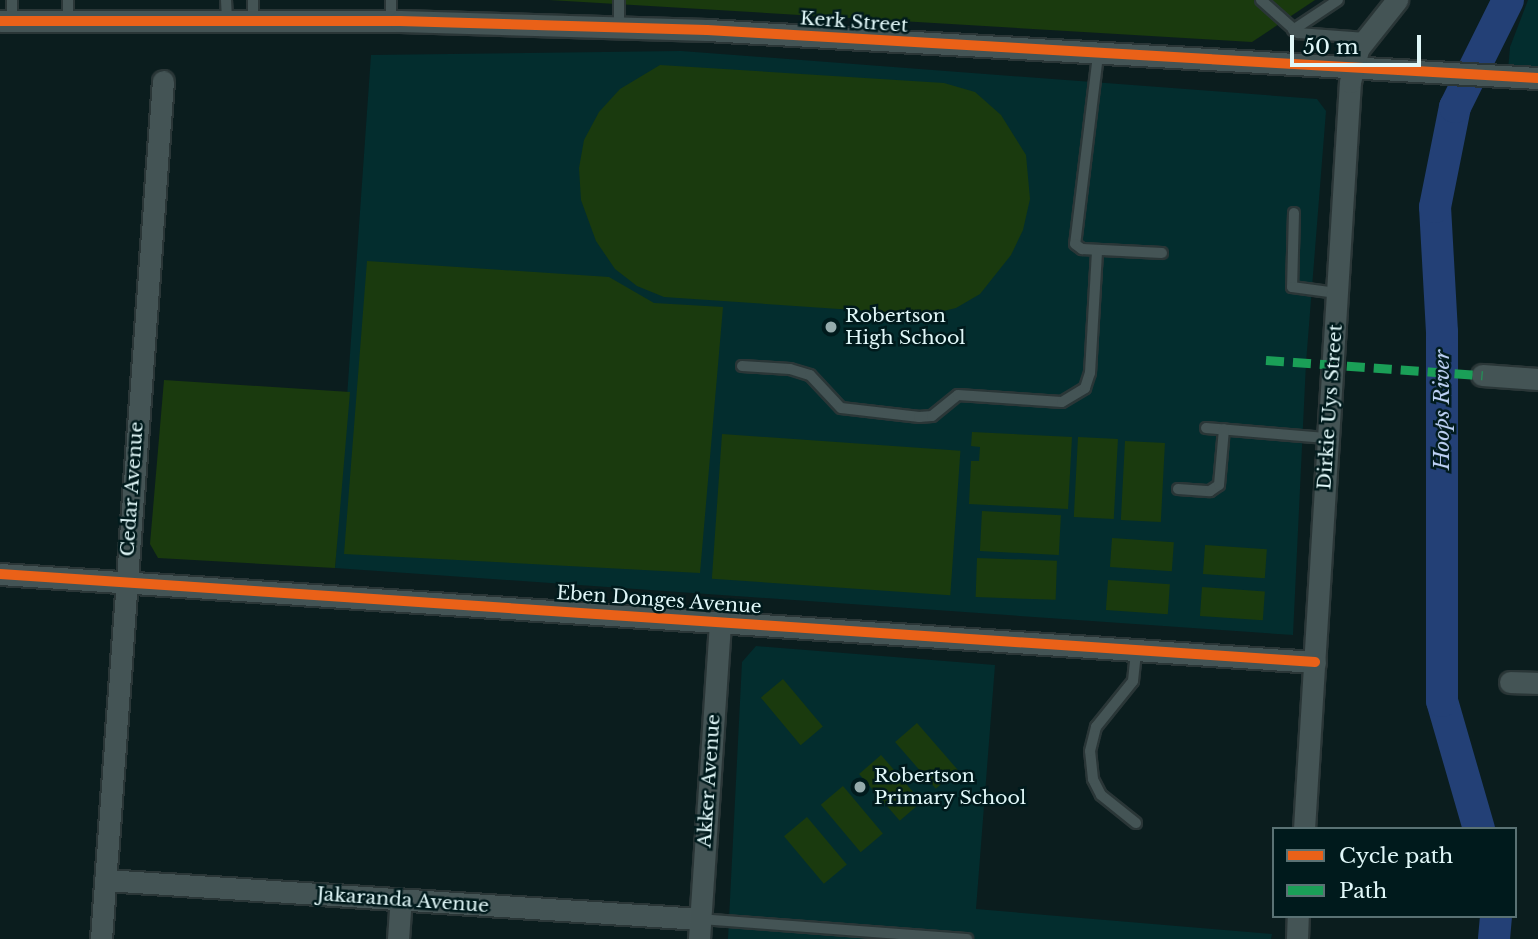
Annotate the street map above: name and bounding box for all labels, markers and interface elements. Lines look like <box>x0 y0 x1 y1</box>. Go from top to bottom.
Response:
street label: Kerk Street <box>799 7 909 37</box>
scale bar <box>1293 21 1424 65</box>
text: 50 m <box>1303 34 1358 60</box>
place label: Robertson High School <box>845 305 965 349</box>
marker: Robertson High School <box>823 319 839 335</box>
street label: Dirkie Uys Street <box>1313 323 1347 491</box>
water label: Hoops River <box>1429 350 1455 470</box>
street label: Cedar Avenue <box>116 420 148 558</box>
street label: Eben Donges Avenue <box>555 581 763 619</box>
street label: Akker Avenue <box>693 713 725 849</box>
place label: Robertson Primary School <box>874 765 1027 809</box>
marker: Robertson Primary School <box>852 779 868 795</box>
legend <box>1272 827 1517 918</box>
text: Cycle path <box>1339 843 1453 869</box>
text: Path <box>1339 878 1387 904</box>
street label: Jakaranda Avenue <box>316 883 490 917</box>

